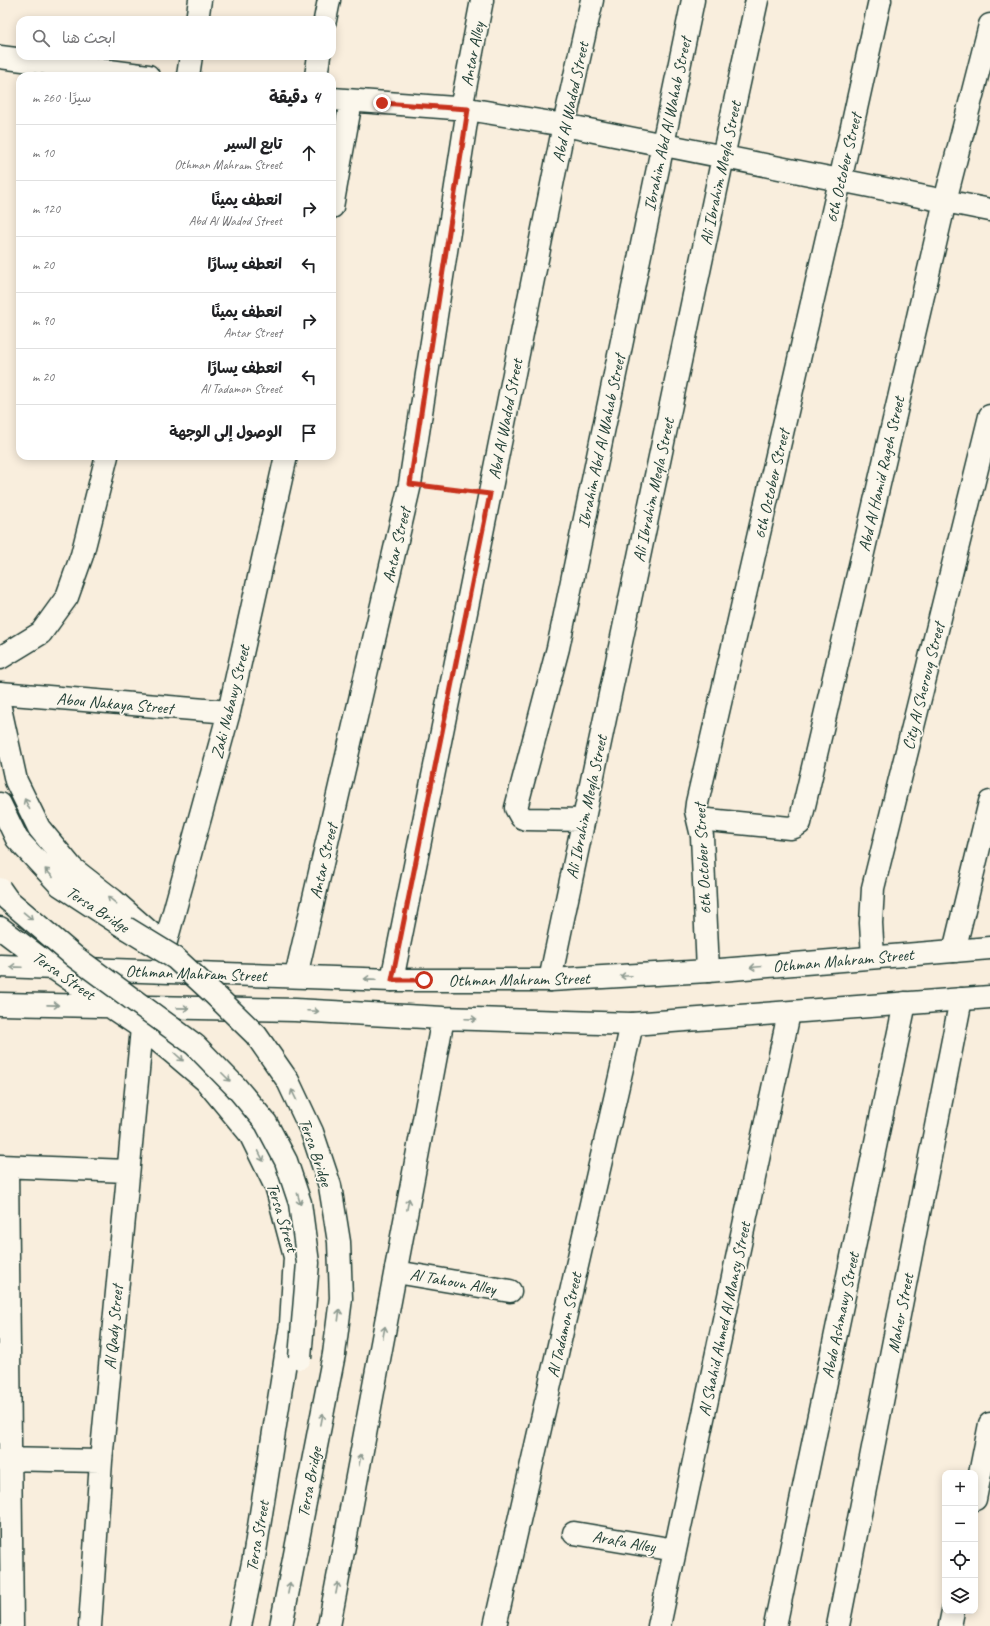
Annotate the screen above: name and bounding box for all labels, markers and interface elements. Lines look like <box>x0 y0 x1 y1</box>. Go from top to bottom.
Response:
search box <box>16 16 336 60</box>
street label: Antar Alley <box>456 19 489 88</box>
icon: search <box>30 27 52 49</box>
text: ابحث هنا <box>62 29 116 48</box>
street label: Ibrahim Abd Al Wahab Street <box>639 33 697 213</box>
street label: Abd Al Wadod Street <box>548 38 594 164</box>
text: 4 دقيقة <box>269 87 320 108</box>
text: سيرًا · 260 m <box>32 90 91 106</box>
route end <box>373 94 391 112</box>
street label: Ali Ibrahim Meqla Street <box>695 97 746 247</box>
street label: 6th October Street <box>821 109 867 225</box>
text: تابع السير <box>225 135 282 154</box>
icon: ahead <box>298 142 320 164</box>
text: 10 m <box>32 145 54 161</box>
text: Othman Mahram Street <box>174 157 282 173</box>
text: انعطف يمينًا <box>211 191 282 210</box>
icon: right <box>298 198 320 220</box>
text: 120 m <box>32 201 60 217</box>
text: Abd Al Wadod Street <box>189 213 282 229</box>
icon: left <box>298 254 320 276</box>
text: انعطف يسارًا <box>207 255 282 274</box>
text: 20 m <box>32 257 54 273</box>
text: انعطف يمينًا <box>211 303 282 322</box>
icon: right <box>298 310 320 332</box>
text: 90 m <box>32 313 54 329</box>
text: Antar Street <box>224 325 282 341</box>
street label: Ibrahim Abd Al Wahab Street <box>573 350 631 530</box>
street label: Abd Al Wadod Street <box>484 355 528 481</box>
text: انعطف يسارًا <box>207 359 282 378</box>
icon: left <box>298 366 320 388</box>
text: 20 m <box>32 369 54 385</box>
text: Al Tadamon Street <box>200 381 282 397</box>
street label: Abd Al Hamid Rageh Street <box>853 392 910 553</box>
street label: Ali Ibrahim Meqla Street <box>628 414 679 564</box>
icon: arrive <box>298 422 320 444</box>
text: الوصول إلى الوجهة <box>169 423 282 442</box>
street label: 6th October Street <box>749 425 795 541</box>
street label: Antar Street <box>378 503 416 585</box>
street label: City Al Sherouq Street <box>898 618 950 752</box>
street label: Zaki Nabawy Street <box>206 641 255 761</box>
street label: Abou Nakaya Street <box>56 688 176 719</box>
street label: Ali Ibrahim Meqla Street <box>561 731 612 881</box>
one-way arrow <box>23 798 30 810</box>
street label: 6th October Street <box>689 800 716 915</box>
street label: Antar Street <box>305 819 343 901</box>
one-way arrow <box>44 868 54 878</box>
street label: Tersa Bridge <box>62 881 134 938</box>
one-way arrow <box>107 896 118 904</box>
one-way arrow <box>22 912 33 921</box>
street label: Othman Mahram Street <box>772 944 917 977</box>
street label: Tersa Street <box>28 946 101 1006</box>
street label: Othman Mahram Street <box>125 961 269 987</box>
one-way arrow <box>10 963 23 971</box>
one-way arrow <box>750 963 763 970</box>
street label: Othman Mahram Street <box>448 968 592 991</box>
route start <box>415 971 433 989</box>
one-way arrow <box>620 972 633 979</box>
one-way arrow <box>364 975 377 983</box>
one-way arrow <box>46 1001 59 1009</box>
one-way arrow <box>176 1004 189 1011</box>
one-way arrow <box>306 1007 319 1014</box>
one-way arrow <box>464 1015 477 1023</box>
one-way arrow <box>173 1053 184 1062</box>
one-way arrow <box>221 1072 231 1082</box>
one-way arrow <box>290 1090 297 1102</box>
street label: Tersa Bridge <box>294 1115 337 1190</box>
one-way arrow <box>258 1150 265 1162</box>
street label: Tersa Street <box>262 1180 304 1257</box>
one-way arrow <box>296 1192 303 1205</box>
one-way arrow <box>404 1198 412 1211</box>
street label: Al Shahid Ahmed Al Mansy Street <box>694 1218 756 1418</box>
street label: Abdo Ashmawy Street <box>817 1248 865 1380</box>
street label: Al Tahoun Alley <box>408 1264 499 1300</box>
street label: Al Tadamon Street <box>542 1268 587 1379</box>
street label: Maher Street <box>883 1270 919 1354</box>
street label: Al Qady Street <box>99 1282 128 1370</box>
one-way arrow <box>335 1309 342 1322</box>
one-way arrow <box>381 1326 389 1339</box>
one-way arrow <box>318 1413 326 1426</box>
street label: Tersa Bridge <box>292 1444 327 1519</box>
one-way arrow <box>357 1454 365 1467</box>
map controls <box>942 1470 978 1614</box>
button: + <box>942 1470 978 1506</box>
street label: Tersa Street <box>241 1497 274 1573</box>
button: − <box>942 1506 978 1542</box>
street label: Arafa Alley <box>591 1526 658 1558</box>
button: locate <box>942 1542 978 1578</box>
button: layers <box>942 1578 978 1614</box>
one-way arrow <box>285 1582 293 1595</box>
one-way arrow <box>333 1582 341 1595</box>

